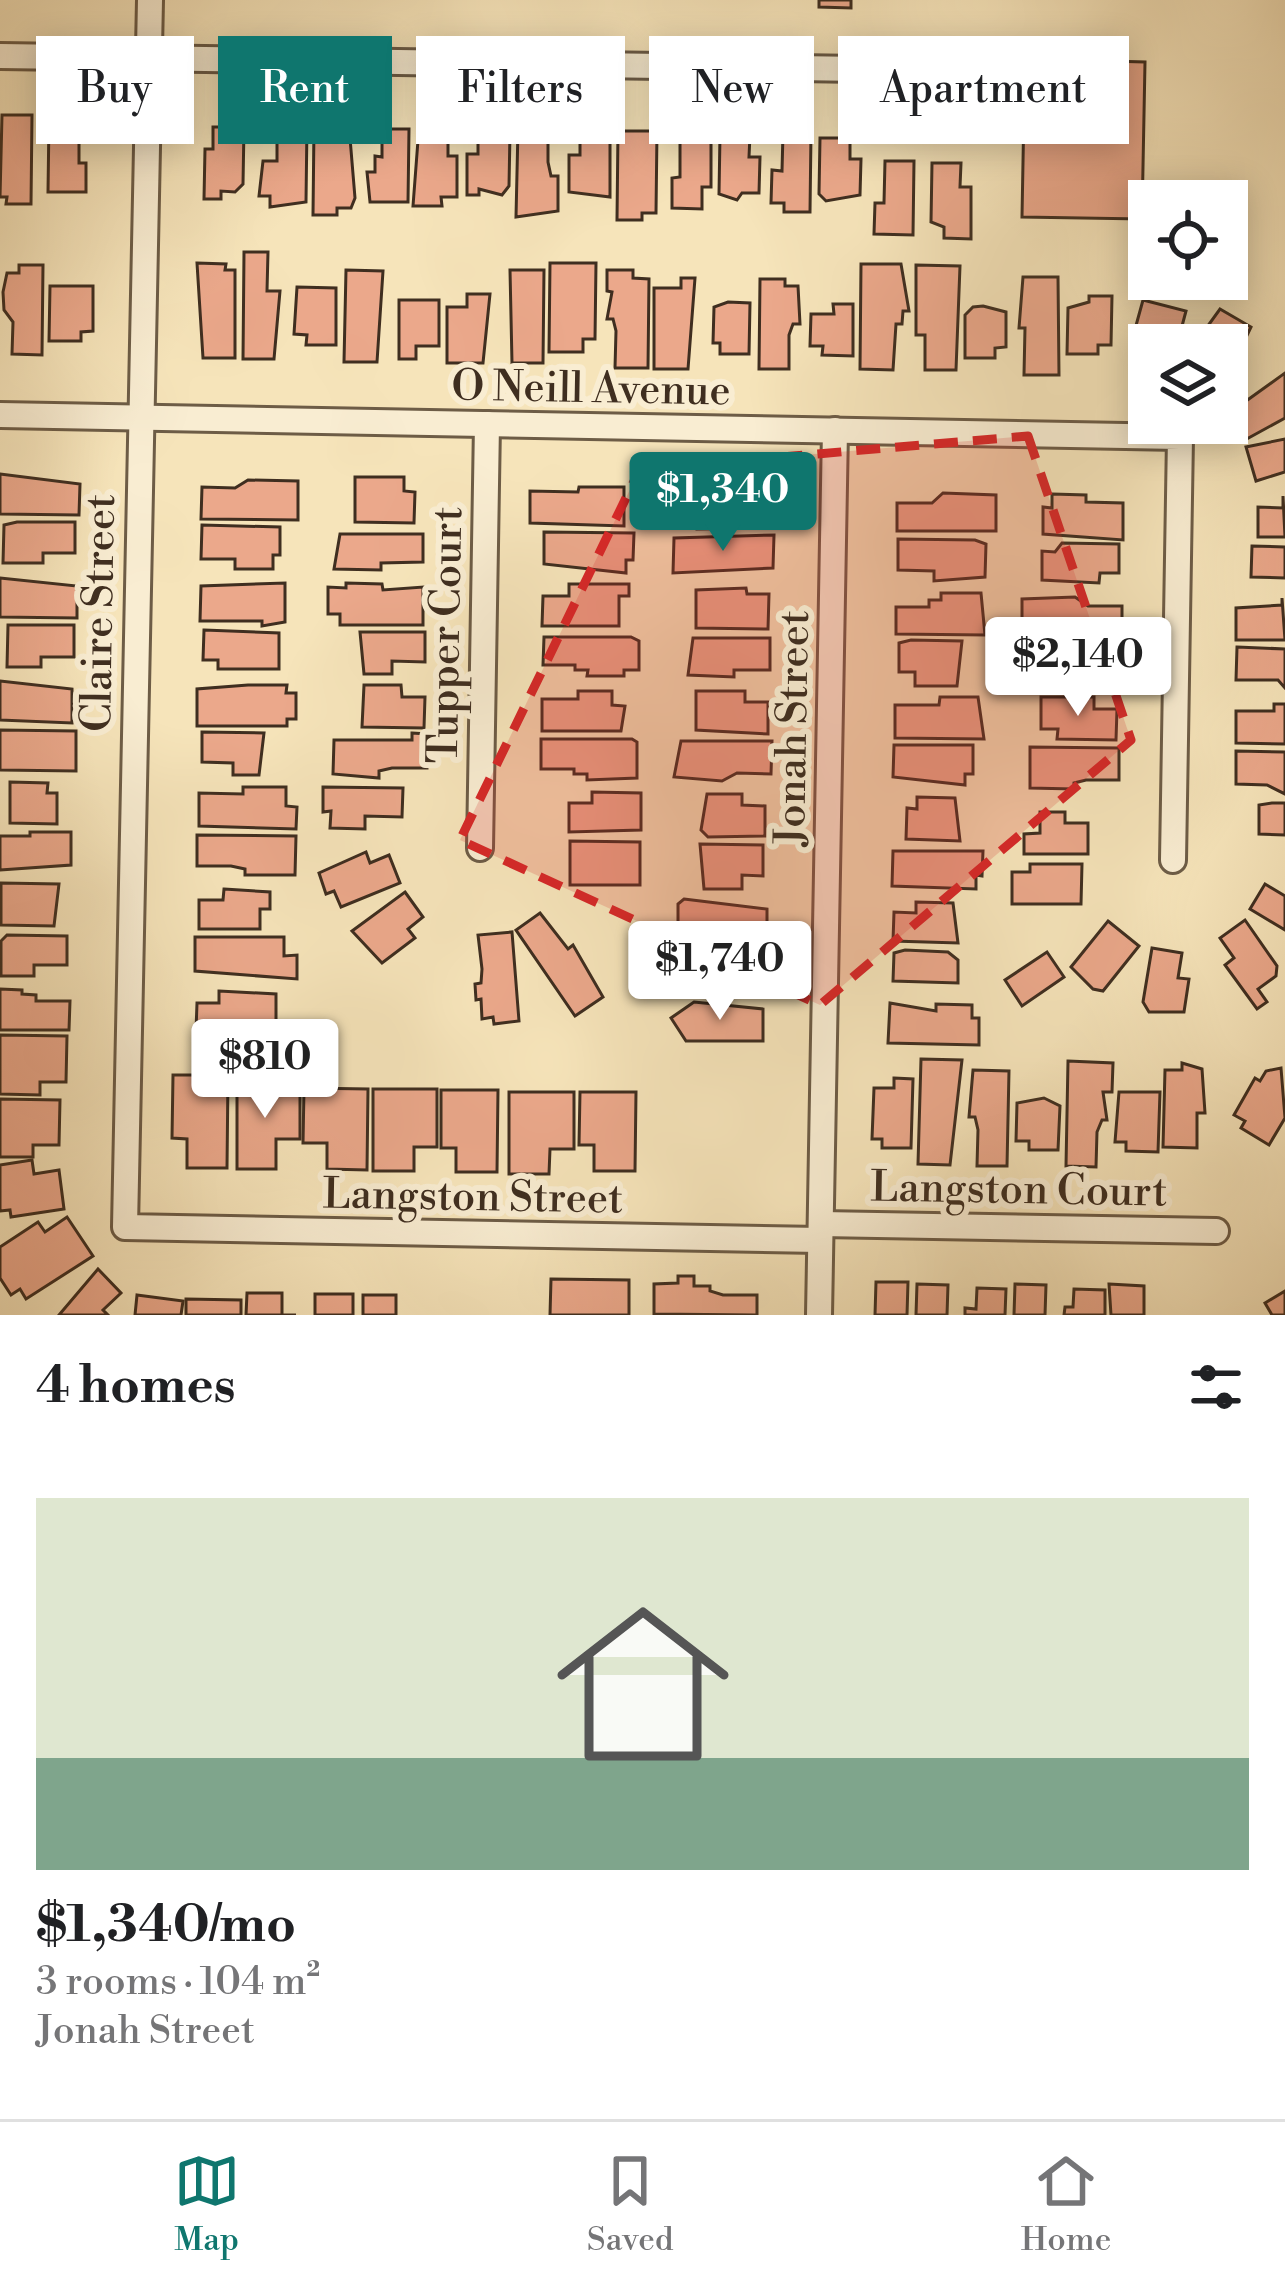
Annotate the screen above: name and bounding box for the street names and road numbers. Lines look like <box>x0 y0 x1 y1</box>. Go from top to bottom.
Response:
street label: O Neill Avenue <box>451 361 731 418</box>
street label: Claire Street <box>71 493 128 733</box>
street label: Tupper Court <box>418 506 475 764</box>
street label: Jonah Street <box>765 610 822 848</box>
street label: Langston Court <box>870 1161 1168 1221</box>
street label: Langston Street <box>322 1168 624 1228</box>

